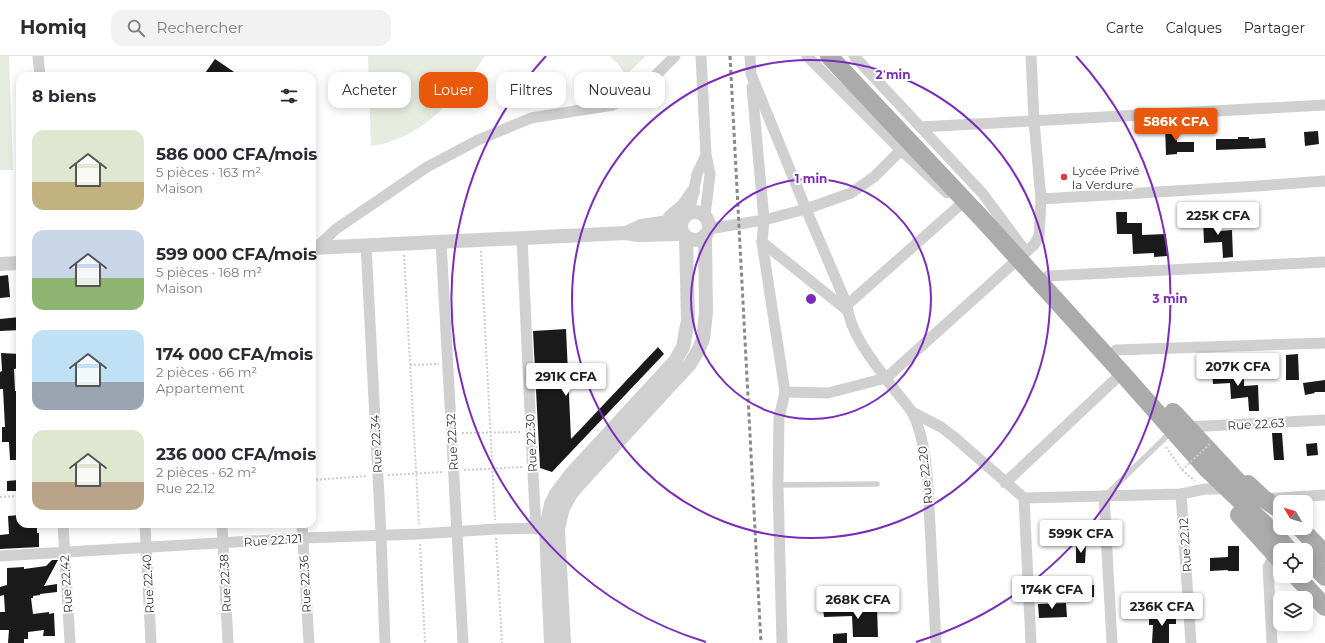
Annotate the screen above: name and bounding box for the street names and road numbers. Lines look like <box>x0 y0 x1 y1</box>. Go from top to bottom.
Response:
street label: Rue 22.32 <box>443 413 461 471</box>
street label: Rue 22.30 <box>522 413 540 472</box>
street label: Rue 22.34 <box>367 414 385 473</box>
street label: Rue 22.63 <box>1227 415 1285 433</box>
street label: Rue 22.20 <box>914 445 936 505</box>
street label: Rue 22.12 <box>1176 517 1194 573</box>
street label: Rue 22.121 <box>243 530 303 550</box>
street label: Rue 22.38 <box>216 553 234 612</box>
street label: Rue 22.42 <box>56 554 76 613</box>
street label: Rue 22.40 <box>139 554 157 614</box>
street label: Rue 22.36 <box>296 555 314 613</box>

